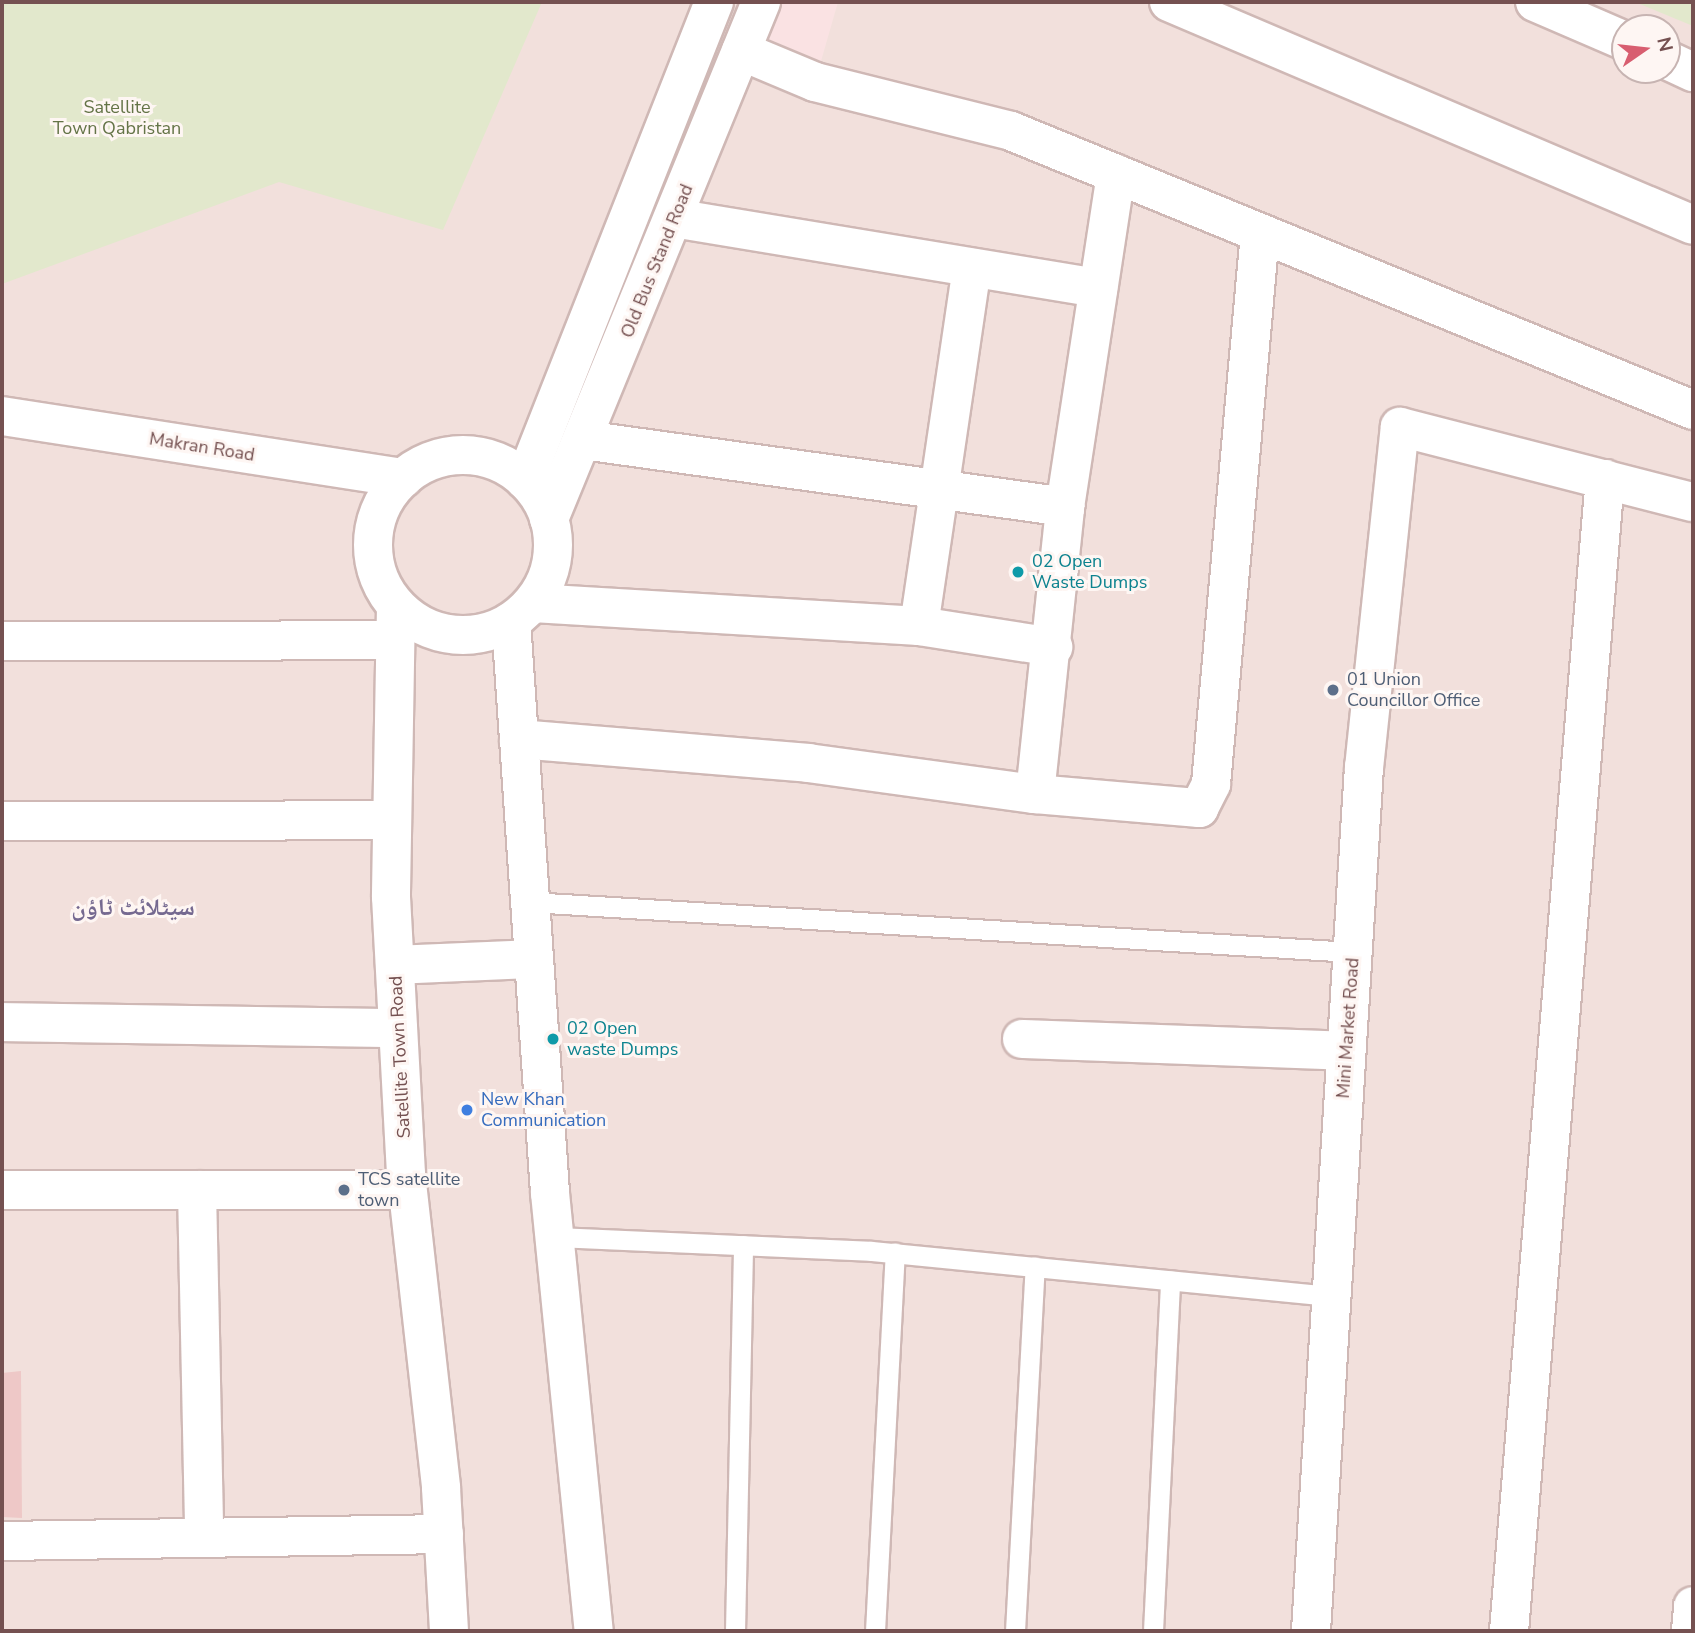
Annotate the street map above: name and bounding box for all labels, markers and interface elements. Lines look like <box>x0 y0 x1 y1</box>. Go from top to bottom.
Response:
north arrow <box>1611 14 1681 84</box>
text: N <box>1650 34 1679 54</box>
park label: Satellite Town Qabristan <box>53 97 181 140</box>
street label: Old Bus Stand Road <box>616 181 698 341</box>
street label: Makran Road <box>148 428 256 466</box>
place label: 02 Open Waste Dumps <box>1032 551 1147 594</box>
marker: 02 Open Waste Dumps <box>1010 564 1026 580</box>
place label: 01 Union Councillor Office <box>1347 669 1480 712</box>
marker: 01 Union Councillor Office <box>1325 682 1341 698</box>
district label: سیٹلائٹ ٹاؤن <box>71 894 195 922</box>
street label: Mini Market Road <box>1332 957 1364 1099</box>
street label: Satellite Town Road <box>385 975 415 1139</box>
place label: 02 Open waste Dumps <box>567 1018 678 1060</box>
marker: 02 Open waste Dumps <box>545 1031 561 1047</box>
place label: New Khan Communication <box>481 1089 606 1132</box>
marker: New Khan Communication <box>459 1102 475 1118</box>
place label: TCS satellite town <box>358 1169 460 1212</box>
marker: TCS satellite town <box>336 1182 352 1198</box>

